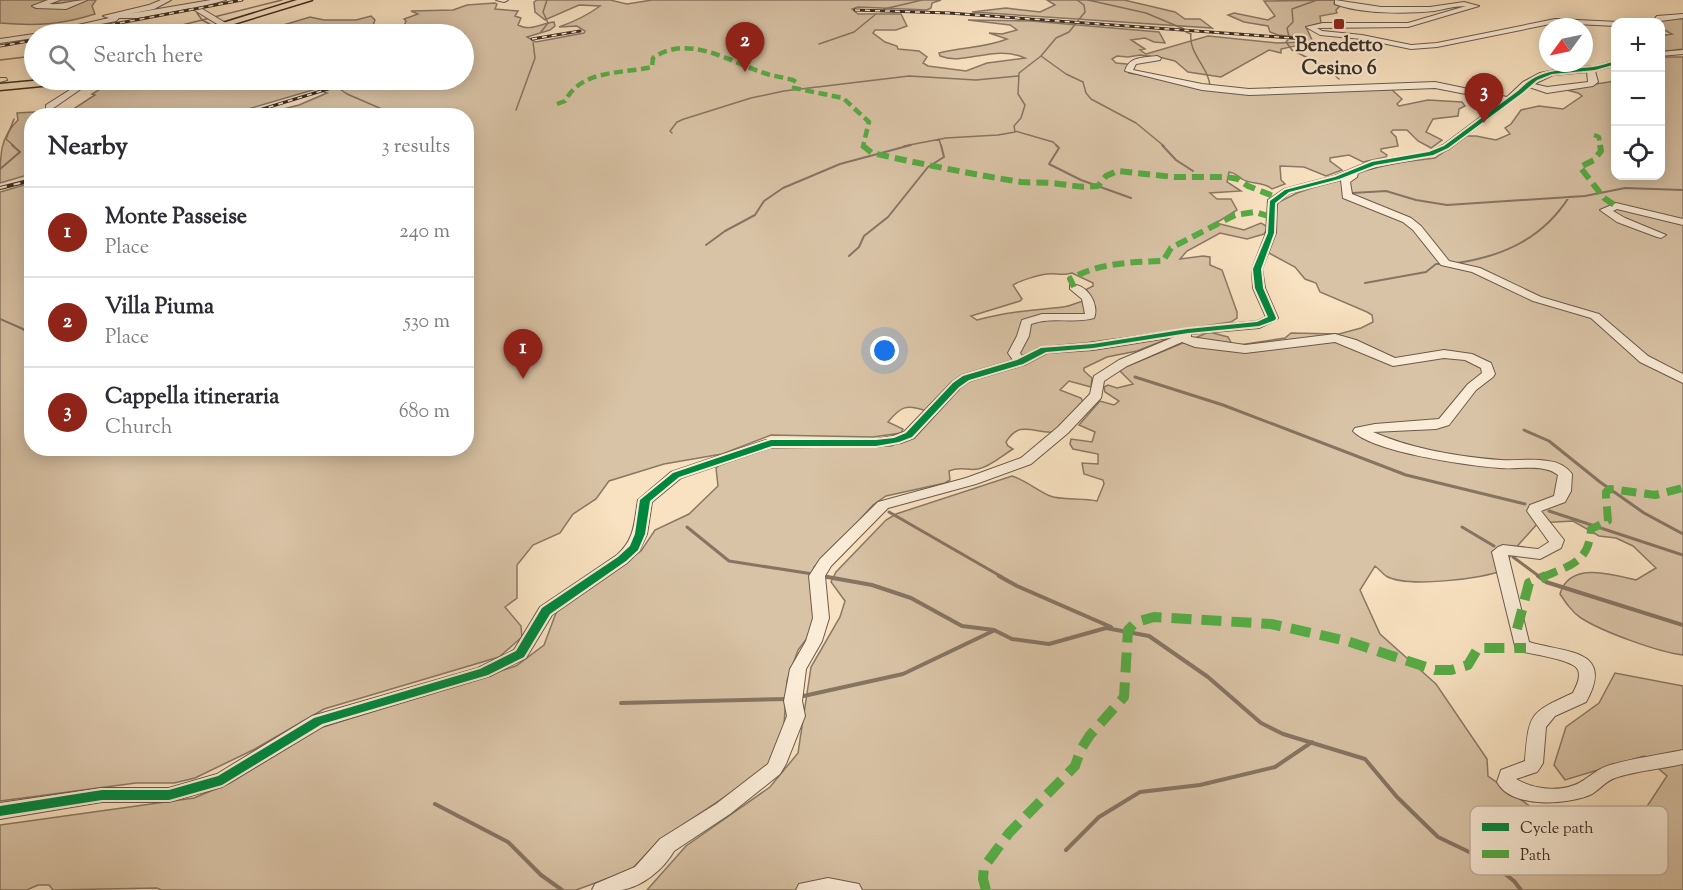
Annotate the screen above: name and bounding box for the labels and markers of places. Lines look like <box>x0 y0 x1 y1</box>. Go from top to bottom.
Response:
marker: Benedetto Cesino 6 <box>1332 17 1346 31</box>
pin: 2 <box>726 22 764 72</box>
place label: Benedetto Cesino 6 <box>1295 32 1383 84</box>
pin: 3 <box>1464 74 1504 123</box>
pin: 1 <box>504 330 542 379</box>

